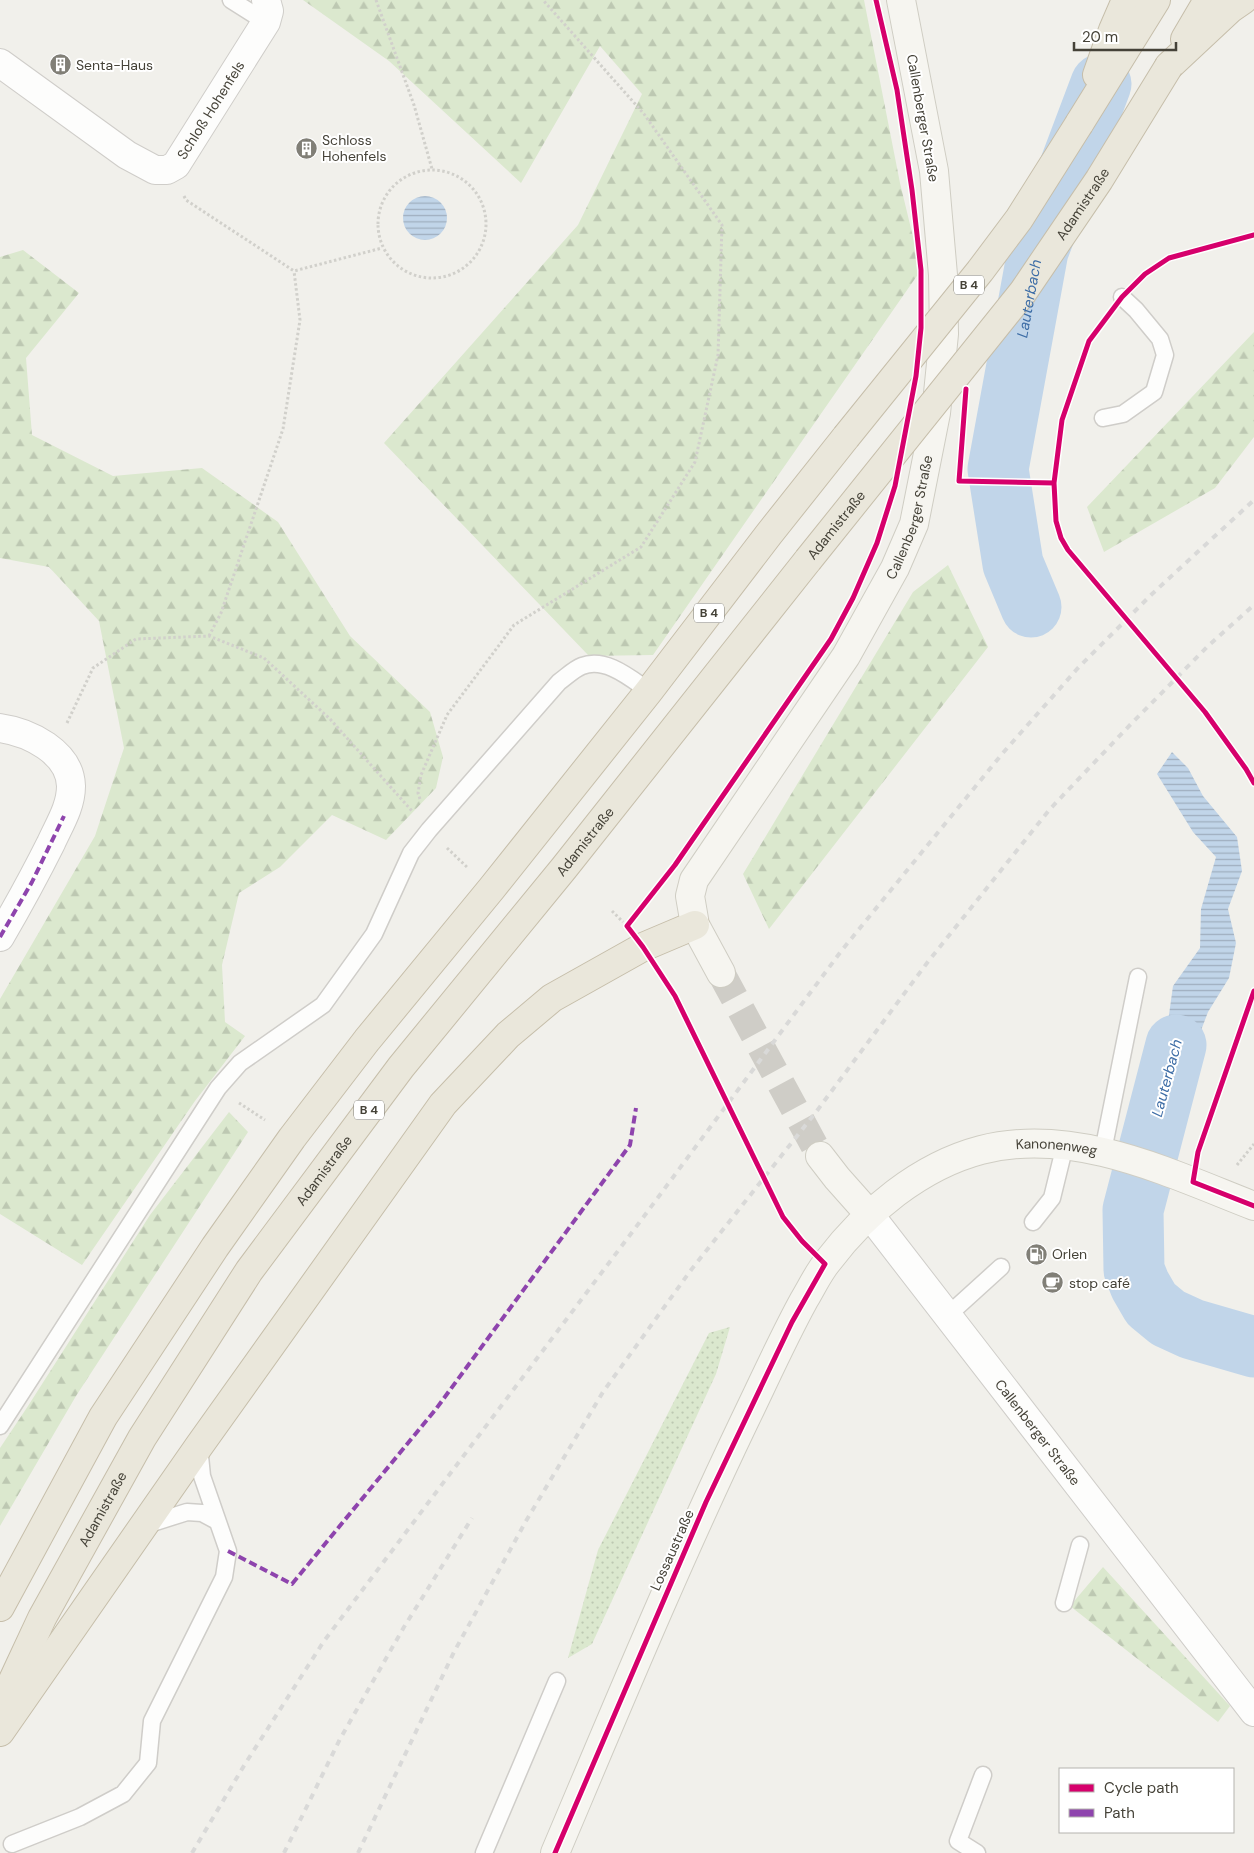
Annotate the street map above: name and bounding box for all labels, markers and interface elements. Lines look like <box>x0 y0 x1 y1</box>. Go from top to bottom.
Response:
scale bar <box>1074 20 1176 52</box>
text: 20 m <box>1082 27 1118 47</box>
building icon: Senta-Haus <box>48 53 72 77</box>
street label: Callenberger Straße <box>903 53 943 183</box>
place label: Senta-Haus <box>76 56 153 74</box>
street label: Schloß Hohenfels <box>173 57 248 163</box>
place label: Schloss Hohenfels <box>322 131 386 165</box>
building icon: Schloss Hohenfels <box>294 136 318 160</box>
street label: Adamistraße <box>1052 164 1113 243</box>
water label: Lauterbach <box>1012 257 1046 340</box>
road number: B 4 <box>954 276 984 294</box>
street label: Callenberger Straße <box>881 454 936 583</box>
street label: Adamistraße <box>803 487 869 563</box>
road number: B 4 <box>694 604 724 622</box>
street label: Adamistraße <box>552 803 618 880</box>
water label: Lauterbach <box>1147 1037 1187 1119</box>
road number: B 4 <box>354 1100 384 1120</box>
street label: Adamistraße <box>292 1132 356 1209</box>
street label: Kanonenweg <box>1015 1134 1099 1160</box>
fuel station icon: Orlen <box>1024 1242 1048 1266</box>
place label: Orlen <box>1052 1245 1087 1263</box>
cafe icon: stop café <box>1041 1271 1065 1295</box>
place label: stop café <box>1069 1274 1130 1292</box>
street label: Callenberger Straße <box>991 1376 1085 1489</box>
street label: Adamistraße <box>74 1468 131 1550</box>
street label: Lossaustraße <box>646 1507 698 1593</box>
legend <box>1059 1768 1234 1833</box>
text: Cycle path <box>1104 1778 1179 1798</box>
text: Path <box>1104 1803 1135 1823</box>

